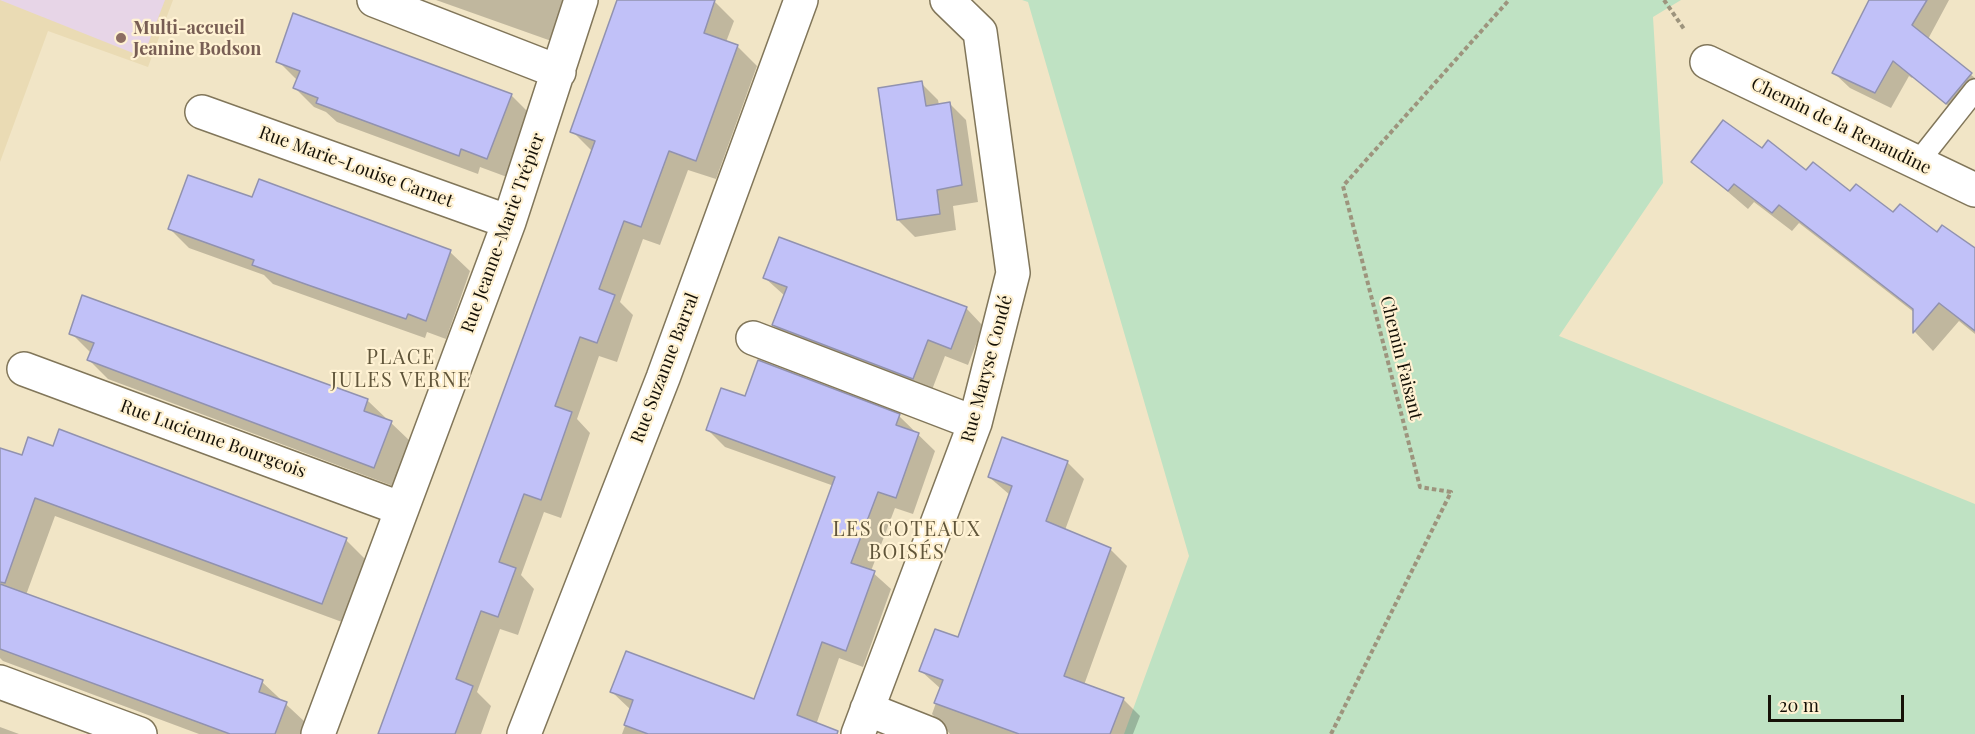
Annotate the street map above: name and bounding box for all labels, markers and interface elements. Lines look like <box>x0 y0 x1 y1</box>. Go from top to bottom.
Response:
place label: Multi-accueil Jeanine Bodson <box>133 17 261 60</box>
marker: Multi-accueil Jeanine Bodson <box>114 31 128 45</box>
street label: Chemin de la Renaudine <box>1747 73 1935 179</box>
street label: Rue Marie-Louise Carnet <box>256 122 456 212</box>
street label: Rue Jeanne-Marie Trépier <box>457 130 549 336</box>
street label: Rue Suzanne Barral <box>626 290 704 446</box>
street label: Rue Maryse Condé <box>957 293 1017 445</box>
street label: Chemin Faisant <box>1375 294 1427 422</box>
district label: PLACE JULES VERNE <box>331 346 471 393</box>
street label: Rue Lucienne Bourgeois <box>117 395 309 483</box>
district label: LES COTEAUX BOISÉS <box>833 518 981 565</box>
scale bar <box>1771 683 1908 721</box>
text: 20 m <box>1779 693 1819 717</box>

